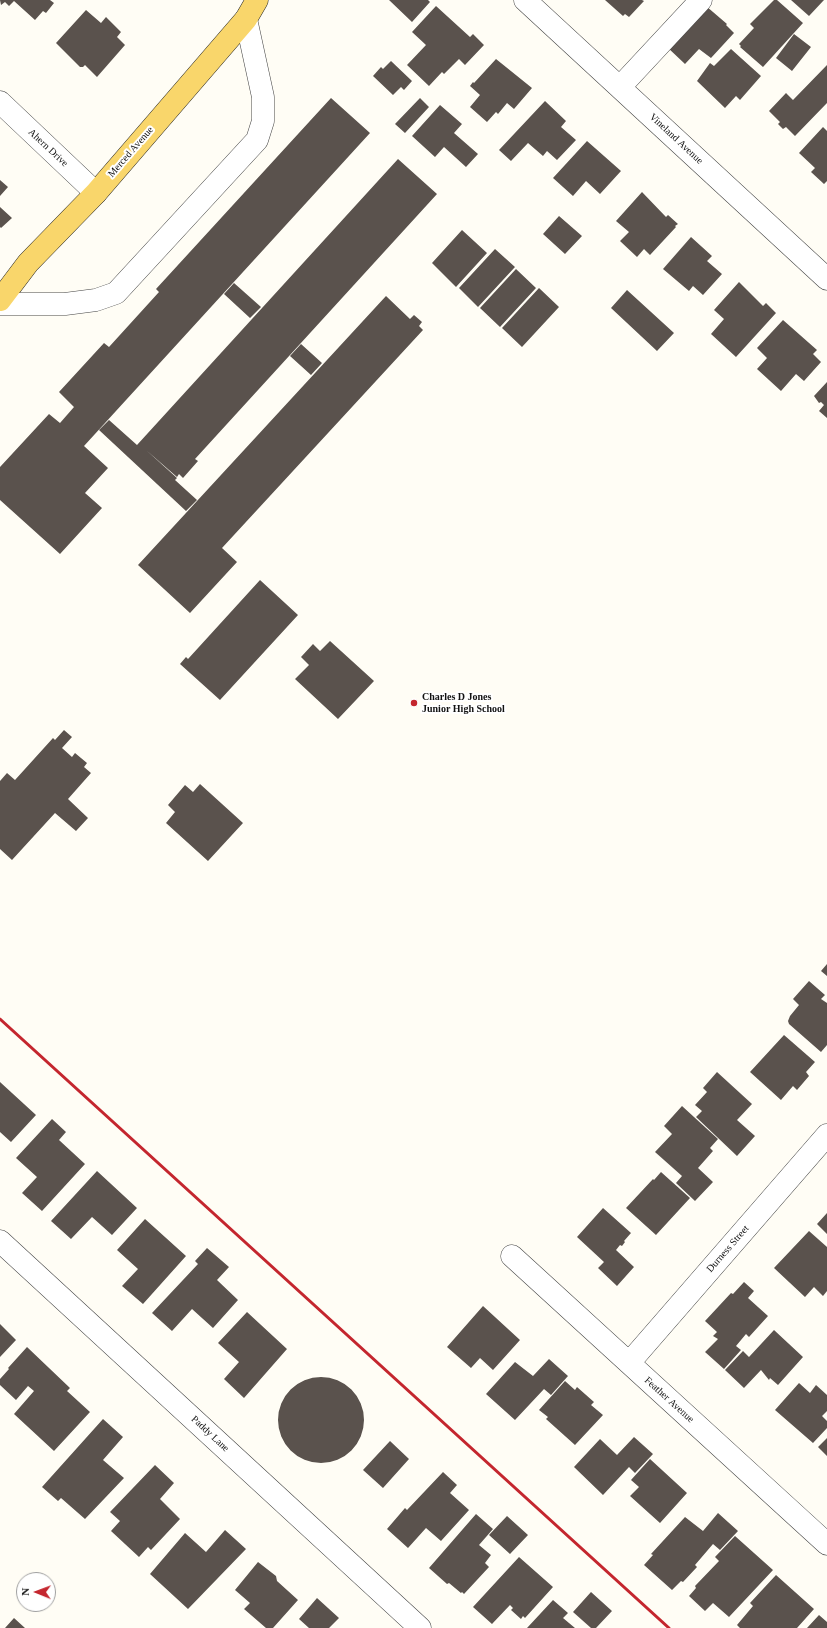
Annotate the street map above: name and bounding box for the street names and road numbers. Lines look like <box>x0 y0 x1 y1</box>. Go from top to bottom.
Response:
street label: Vineland Avenue <box>647 111 705 167</box>
street label: Merced Avenue <box>106 124 156 180</box>
street label: Ahern Drive <box>26 126 70 170</box>
street label: Durness Street <box>704 1223 752 1275</box>
street label: Feather Avenue <box>642 1375 696 1425</box>
street label: Paddy Lane <box>189 1413 231 1455</box>

